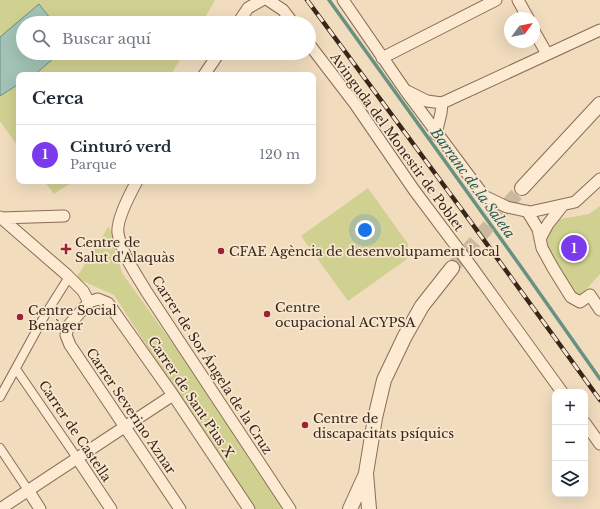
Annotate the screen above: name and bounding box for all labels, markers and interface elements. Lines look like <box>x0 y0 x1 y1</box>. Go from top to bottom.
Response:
north arrow <box>504 12 540 48</box>
search box <box>16 16 316 60</box>
icon: search <box>30 27 52 49</box>
text: Buscar aquí <box>62 29 151 48</box>
street label: Avinguda del Monestir de Poblet <box>326 49 468 235</box>
text: Cerca <box>32 88 84 109</box>
water label: Barranc de la Saleta <box>426 123 519 242</box>
text: Cinturó verd <box>70 137 172 156</box>
text: 1 <box>42 146 48 163</box>
text: 120 m <box>259 146 300 163</box>
text: Parque <box>70 156 117 173</box>
your location <box>355 220 375 240</box>
pin: 1 <box>561 233 587 263</box>
place label: Centre de Salut d'Alaquàs <box>75 234 175 266</box>
marker: Centre de Salut d'Alaquàs <box>60 243 72 255</box>
place label: CFAE Agència de desenvolupament local <box>229 243 500 260</box>
marker: CFAE Agència de desenvolupament local <box>216 246 226 256</box>
street label: Carrer de Sor Ángela de la Cruz <box>148 272 276 458</box>
place label: Centre ocupacional ACYPSA <box>275 299 417 331</box>
place label: Centre Social Benàger <box>28 302 117 334</box>
marker: Centre ocupacional ACYPSA <box>262 309 272 319</box>
marker: Centre Social Benàger <box>15 312 25 322</box>
street label: Carrer de Sant Pius X <box>144 333 238 461</box>
street label: Carrer Severino Aznar <box>82 345 180 478</box>
street label: Carrer de Castella <box>35 377 116 486</box>
map controls <box>552 389 588 497</box>
button: + <box>552 389 588 425</box>
place label: Centre de discapacitats psíquics <box>313 410 454 442</box>
marker: Centre de discapacitats psíquics <box>300 420 310 430</box>
button: − <box>552 425 588 461</box>
button: layers <box>552 461 588 497</box>

